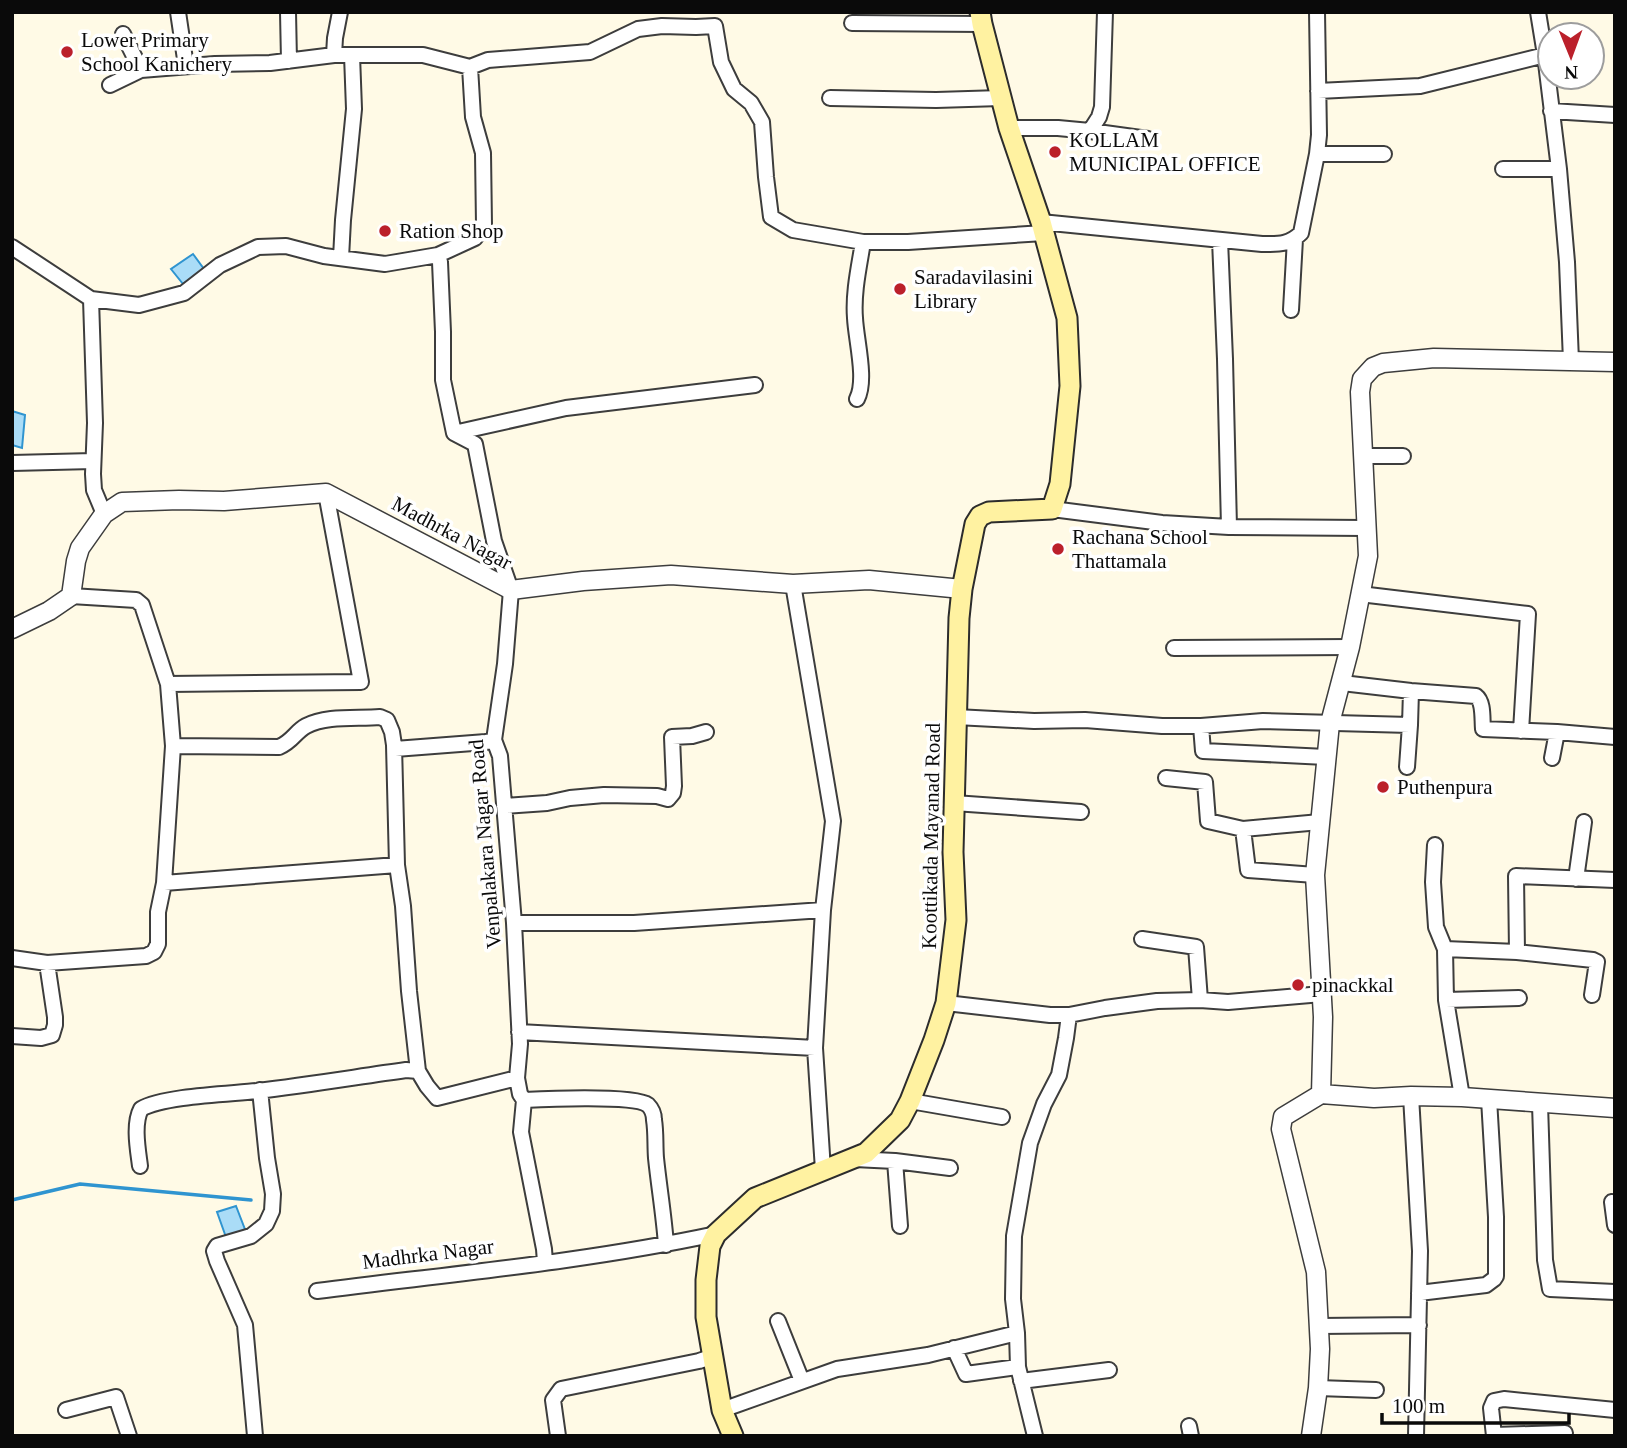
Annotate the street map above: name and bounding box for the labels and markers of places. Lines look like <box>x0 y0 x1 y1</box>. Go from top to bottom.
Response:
place label: Lower Primary School Kanichery <box>81 28 233 76</box>
marker: Lower Primary School Kanichery <box>59 44 75 60</box>
place label: KOLLAM MUNICIPAL OFFICE <box>1069 128 1261 176</box>
marker: KOLLAM MUNICIPAL OFFICE <box>1047 144 1063 160</box>
place label: Ration Shop <box>399 219 503 243</box>
marker: Ration Shop <box>377 223 393 239</box>
place label: Saradavilasini Library <box>914 265 1033 313</box>
marker: Saradavilasini Library <box>892 281 908 297</box>
place label: Rachana School Thattamala <box>1072 525 1208 573</box>
marker: Rachana School Thattamala <box>1050 541 1066 557</box>
place label: Puthenpura <box>1397 775 1493 799</box>
marker: Puthenpura <box>1375 779 1391 795</box>
place label: pinackkal <box>1312 973 1394 997</box>
marker: pinackkal <box>1290 977 1306 993</box>

